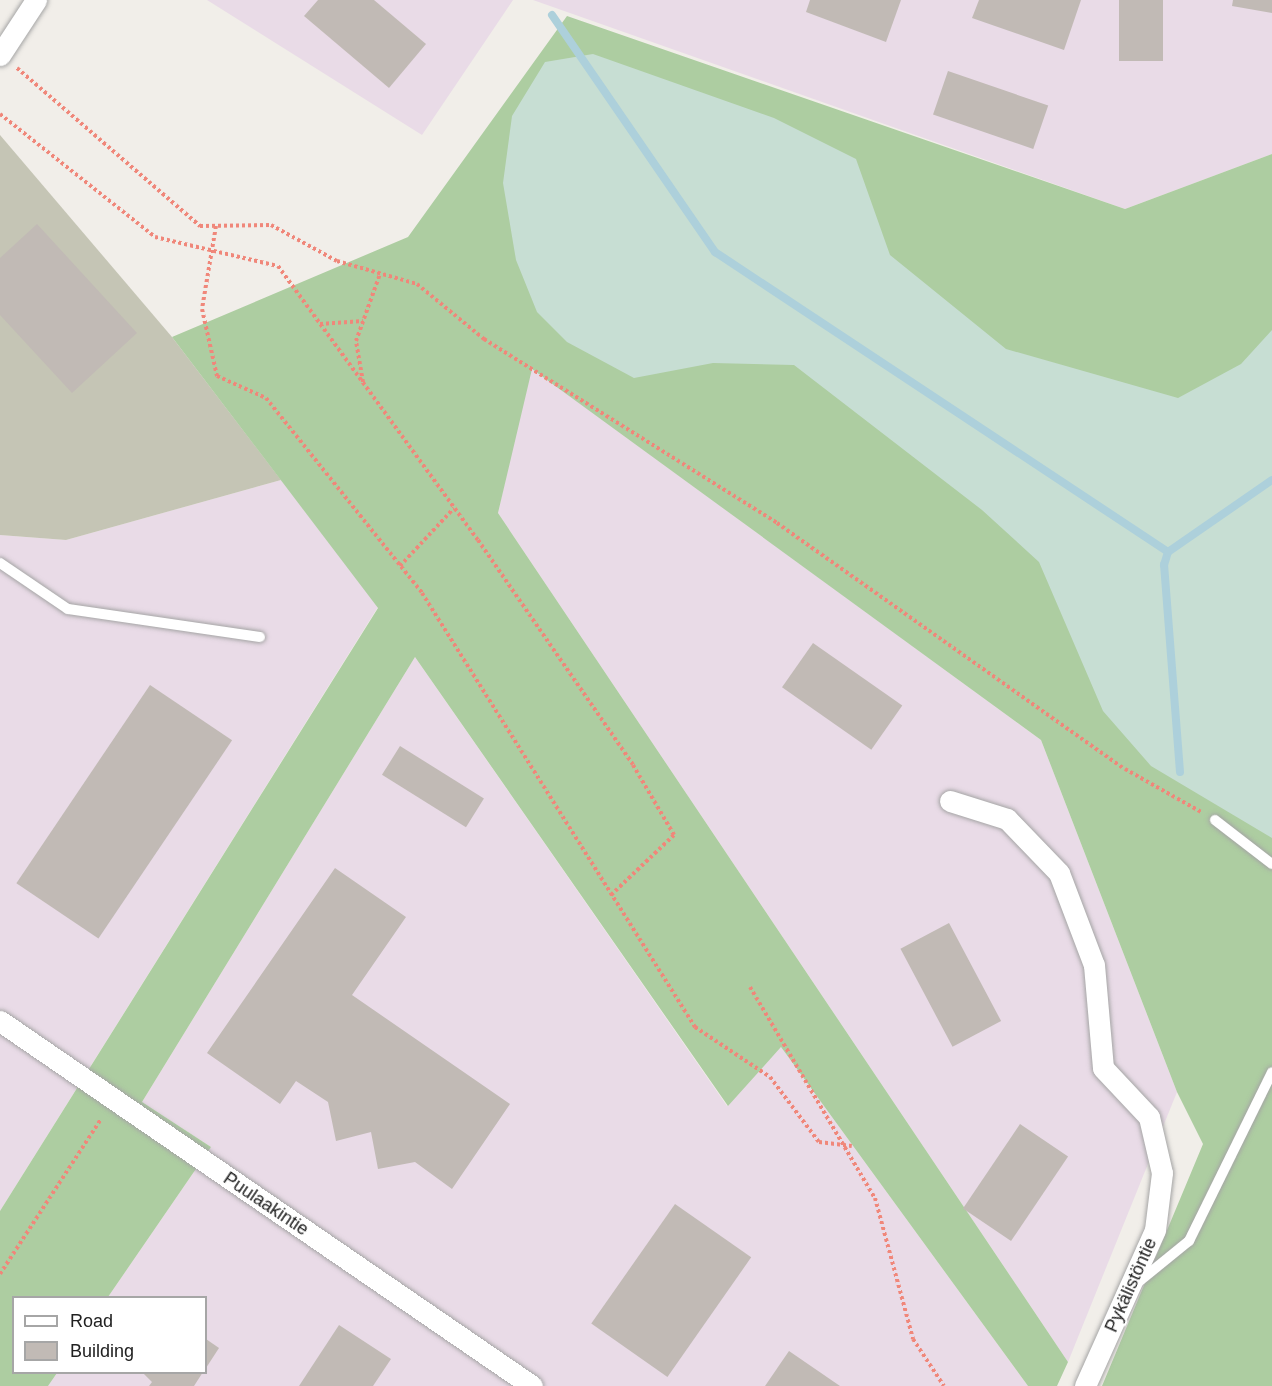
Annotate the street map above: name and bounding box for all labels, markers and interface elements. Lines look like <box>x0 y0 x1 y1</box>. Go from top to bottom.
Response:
street label: Puulaakintie <box>219 1168 313 1240</box>
street label: Pykälistöntie <box>1101 1234 1161 1336</box>
legend <box>12 1296 207 1374</box>
text: Road <box>70 1311 113 1331</box>
text: Building <box>70 1341 134 1361</box>

